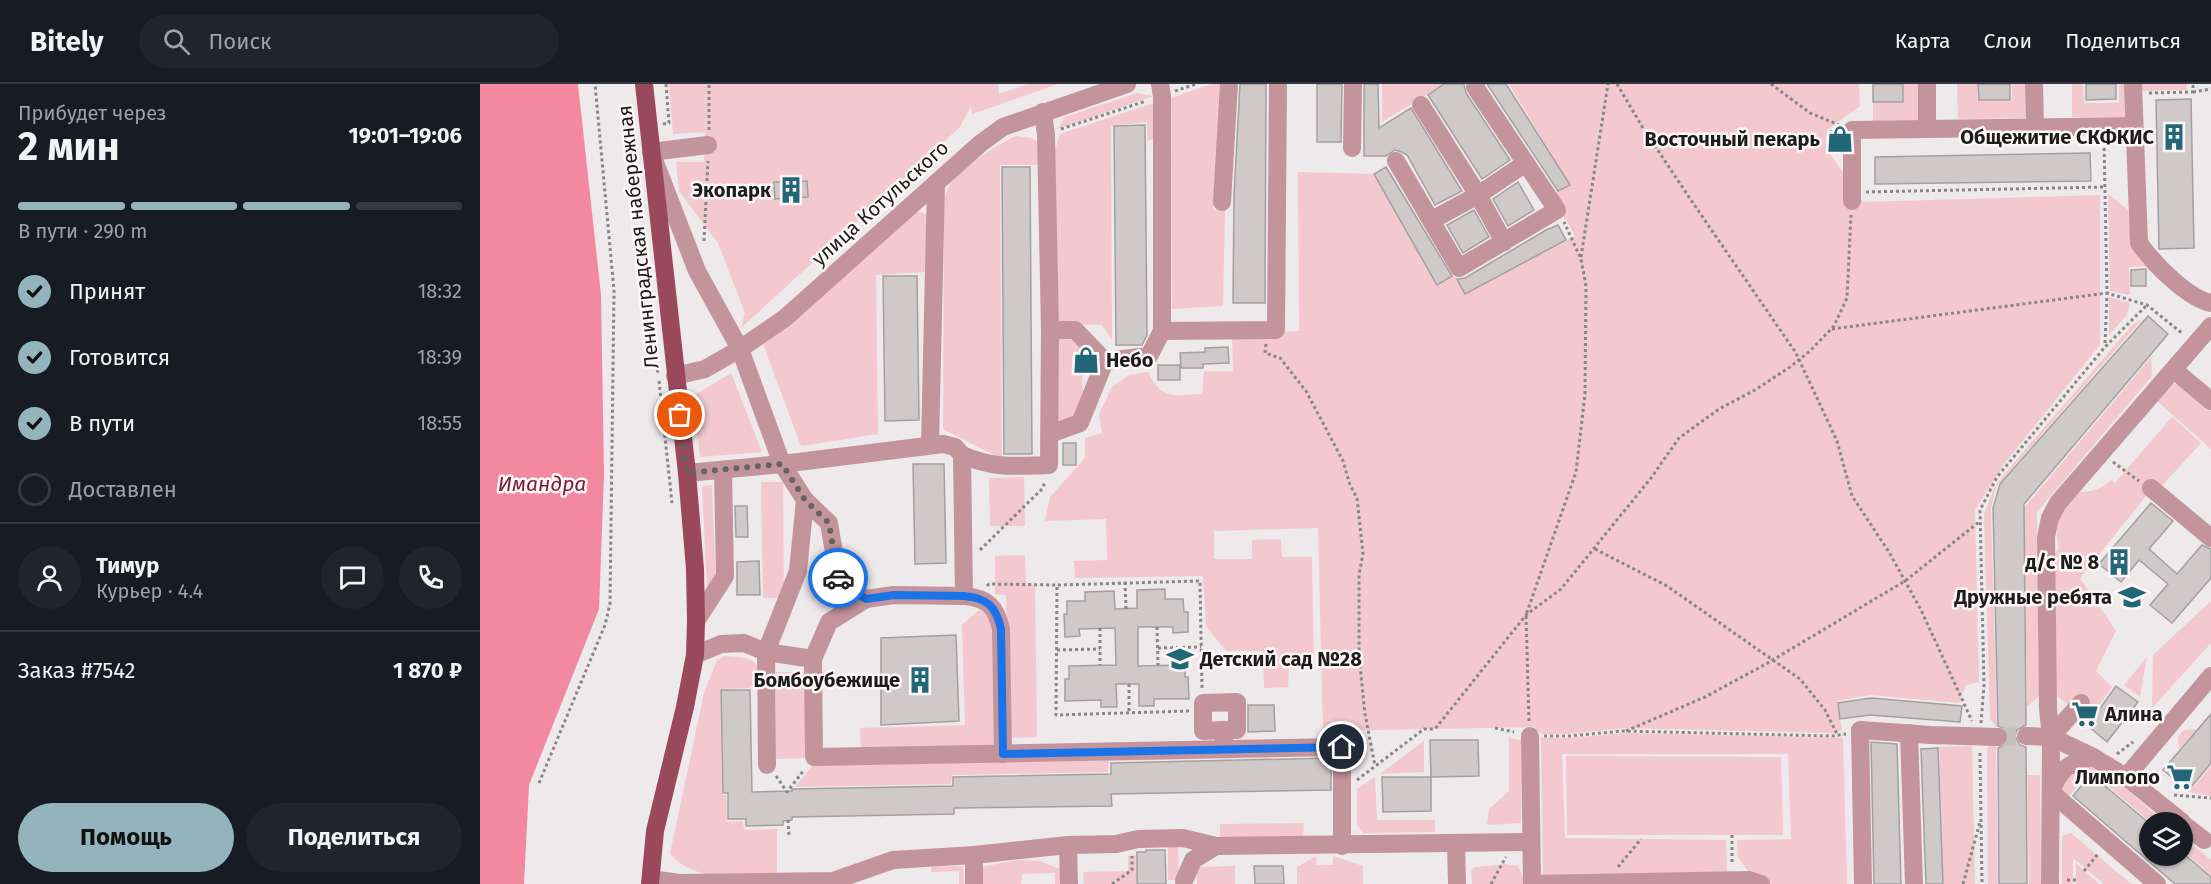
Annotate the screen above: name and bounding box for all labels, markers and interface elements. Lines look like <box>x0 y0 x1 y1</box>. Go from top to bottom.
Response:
search box <box>139 14 559 68</box>
text: Bitely <box>30 25 103 58</box>
icon: search <box>160 25 193 58</box>
text: Поиск <box>208 28 271 55</box>
text: Карта <box>1895 28 1951 54</box>
text: Слои <box>1984 28 2032 54</box>
text: Поделиться <box>2065 28 2181 54</box>
text: Прибудет через <box>18 101 167 125</box>
street label: Ленинградская набережная <box>612 104 664 370</box>
text: 19:01–19:06 <box>349 122 462 149</box>
building icon: Общежитие СКФКИС <box>2159 122 2189 152</box>
text: 2 мин <box>18 124 120 170</box>
shop icon: Восточный пекарь <box>1825 124 1855 154</box>
place label: Общежитие СКФКИС <box>1960 125 2154 149</box>
place label: Восточный пекарь <box>1645 127 1821 151</box>
street label: улица Котульского <box>807 135 953 271</box>
building icon: Экопарк <box>776 175 806 205</box>
place label: Экопарк <box>692 178 772 202</box>
text: В пути · 290 m <box>18 219 147 243</box>
icon: check <box>18 275 51 308</box>
text: Принят <box>69 278 145 305</box>
text: 18:32 <box>418 279 462 303</box>
icon: check <box>18 341 51 374</box>
text: Готовится <box>69 344 170 371</box>
text: 18:39 <box>417 345 462 369</box>
shop icon: Небо <box>1071 345 1101 375</box>
place label: Небо <box>1106 348 1154 372</box>
pin <box>654 389 705 440</box>
icon: bag <box>663 398 696 431</box>
icon: check <box>18 407 51 440</box>
text: В пути <box>69 410 135 437</box>
text: 18:55 <box>418 411 462 435</box>
water label: Имандра <box>498 471 586 497</box>
text: Доставлен <box>69 476 177 503</box>
button: person <box>18 546 81 609</box>
button: chat <box>321 546 384 609</box>
button: phone <box>399 546 462 609</box>
building icon: д/с № 8 <box>2104 547 2134 577</box>
courier <box>808 548 868 608</box>
place label: д/с № 8 <box>2025 550 2099 574</box>
text: Тимур <box>96 552 159 579</box>
icon: car <box>822 562 855 595</box>
text: Курьер · 4.4 <box>96 579 203 603</box>
school or university icon: Дружные ребята <box>2117 582 2147 612</box>
place label: Дружные ребята <box>1953 585 2112 609</box>
school or university icon: Детский сад №28 <box>1165 644 1195 674</box>
place label: Детский сад №28 <box>1199 647 1362 671</box>
text: Заказ #7542 <box>18 657 135 684</box>
text: 1 870 ₽ <box>393 657 462 684</box>
building icon: Бомбоубежище <box>905 665 935 695</box>
place label: Бомбоубежище <box>754 668 900 692</box>
supermarket icon: Алина <box>2070 699 2100 729</box>
place label: Алина <box>2104 702 2163 726</box>
pin <box>1316 721 1367 772</box>
icon: home <box>1325 730 1358 763</box>
supermarket icon: Лимпопо <box>2165 762 2195 792</box>
place label: Лимпопо <box>2075 765 2160 789</box>
button: Помощь <box>18 803 234 872</box>
button: Поделиться <box>246 803 462 872</box>
map controls <box>2139 812 2193 866</box>
button: layers <box>2139 812 2193 866</box>

